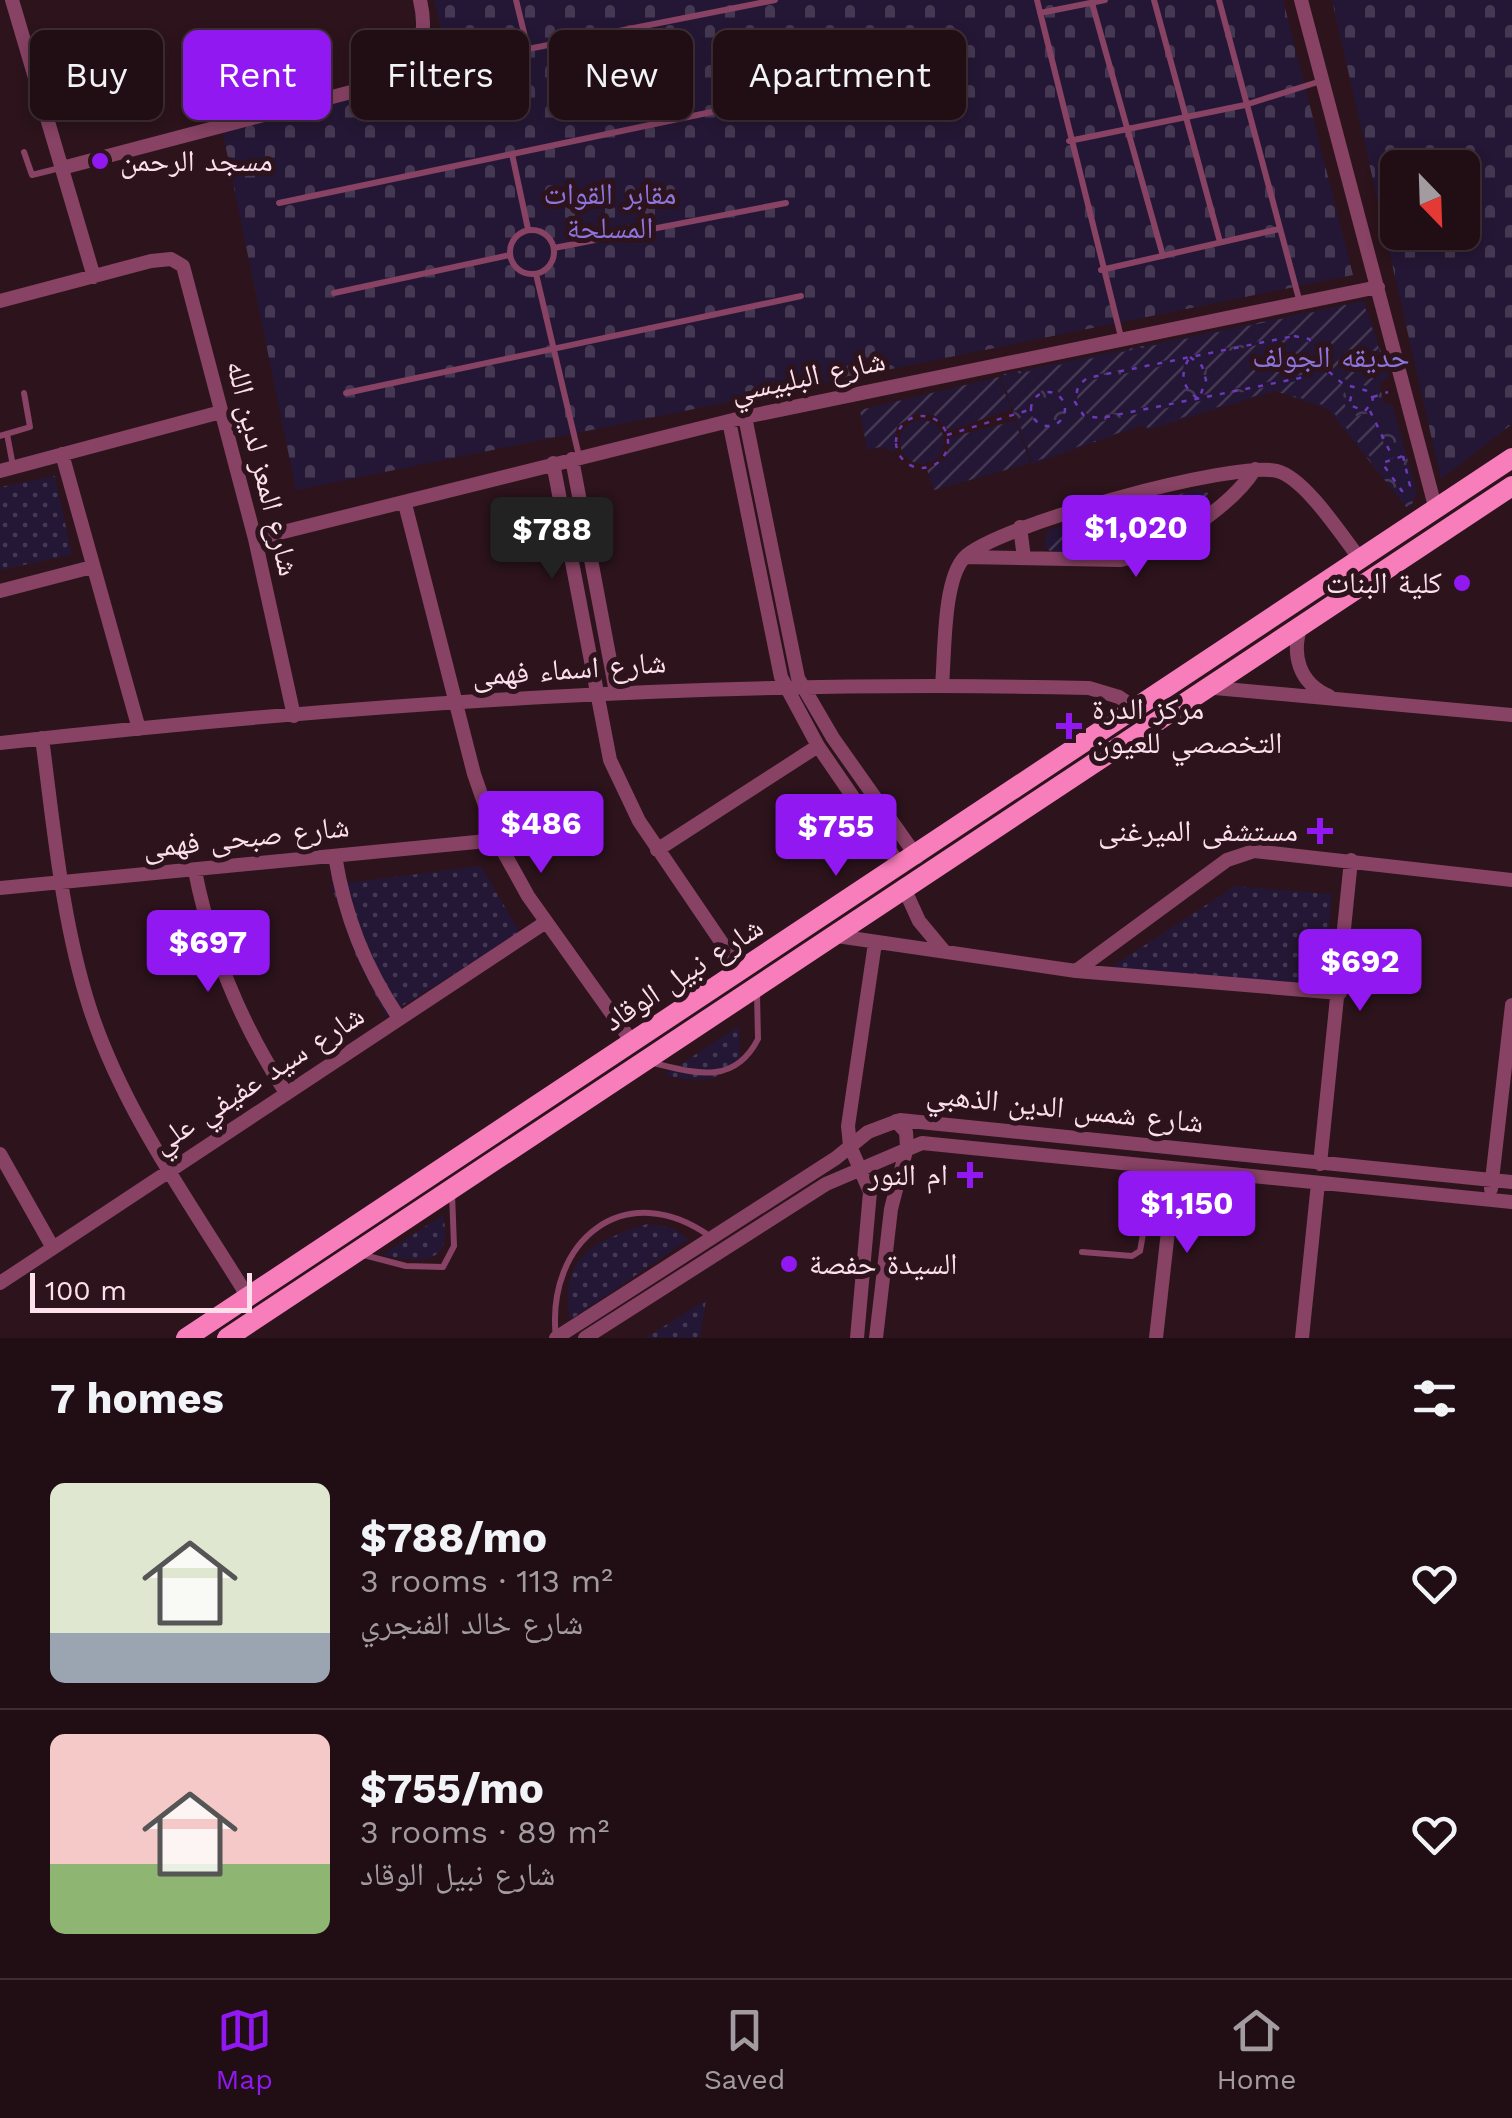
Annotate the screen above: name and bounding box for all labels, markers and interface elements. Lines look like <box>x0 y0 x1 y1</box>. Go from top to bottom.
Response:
chip: Buy <box>30 30 163 120</box>
chip: Rent <box>183 30 331 120</box>
chip: Filters <box>351 30 529 120</box>
chip: New <box>549 30 693 120</box>
chip: Apartment <box>713 30 966 120</box>
place label: مسجد الرحمن <box>120 143 273 179</box>
marker: مسجد الرحمن <box>89 150 111 172</box>
north arrow <box>1380 150 1480 250</box>
map controls <box>1380 150 1480 250</box>
park label: مقابر القوات المسلحة <box>544 176 676 245</box>
park label: حديقه الجولف <box>1252 339 1410 374</box>
street label: شارع البلبيسي <box>728 342 890 415</box>
street label: شارع المعز لدين الله <box>218 356 307 580</box>
pin: $1,020 <box>1055 495 1217 580</box>
pin: $788 <box>493 497 611 582</box>
text: $1,020 <box>1084 508 1188 546</box>
text: $788 <box>512 510 592 548</box>
place label: كلية البنات <box>1326 565 1442 600</box>
marker: كلية البنات <box>1451 572 1473 594</box>
street label: شارع اسماء فهمى <box>471 644 667 695</box>
place label: مركز الدرة التخصصي للعيون <box>1092 691 1282 767</box>
marker: مركز الدرة التخصصي للعيون <box>1056 713 1082 739</box>
pin: $486 <box>482 791 600 876</box>
pin: $755 <box>777 794 895 879</box>
text: $486 <box>501 804 581 842</box>
text: $755 <box>798 807 874 845</box>
street label: شارع صبحى فهمى <box>141 808 351 867</box>
place label: مستشفى الميرغنى <box>1098 813 1298 849</box>
marker: مستشفى الميرغنى <box>1307 818 1333 844</box>
street label: شارع نبيل الوقاد <box>596 909 770 1040</box>
pin: $697 <box>149 910 267 995</box>
text: $697 <box>169 923 247 961</box>
pin: $692 <box>1301 929 1419 1014</box>
text: $692 <box>1320 942 1400 980</box>
street label: شارع سيد عفيفي علي <box>145 997 374 1166</box>
street label: شارع شمس الدين الذهبي <box>924 1076 1205 1146</box>
place label: ام النور <box>867 1157 948 1194</box>
marker: ام النور <box>957 1162 983 1188</box>
pin: $1,150 <box>1106 1171 1268 1256</box>
text: $1,150 <box>1140 1184 1234 1222</box>
place label: السيدة حفصة <box>809 1246 957 1281</box>
marker: السيدة حفصة <box>778 1253 800 1275</box>
scale bar <box>30 1268 252 1312</box>
text: 100 m <box>45 1274 127 1307</box>
icon: filters <box>1407 1371 1462 1426</box>
text: 7 homes <box>50 1374 224 1423</box>
text: $788/mo <box>360 1513 547 1562</box>
icon: home <box>130 1523 250 1643</box>
icon: heart <box>1407 1556 1462 1611</box>
text: 3 rooms · 113 m² <box>360 1562 613 1600</box>
text: شارع خالد الفنجري <box>360 1604 583 1642</box>
text: $755/mo <box>360 1764 544 1813</box>
icon: home <box>130 1774 250 1894</box>
icon: heart <box>1407 1807 1462 1862</box>
text: 3 rooms · 89 m² <box>360 1813 609 1851</box>
text: شارع نبيل الوقاد <box>360 1855 555 1893</box>
tab: Map <box>216 2003 273 2096</box>
tab: Saved <box>704 2003 785 2096</box>
tab: Home <box>1216 2003 1296 2096</box>

